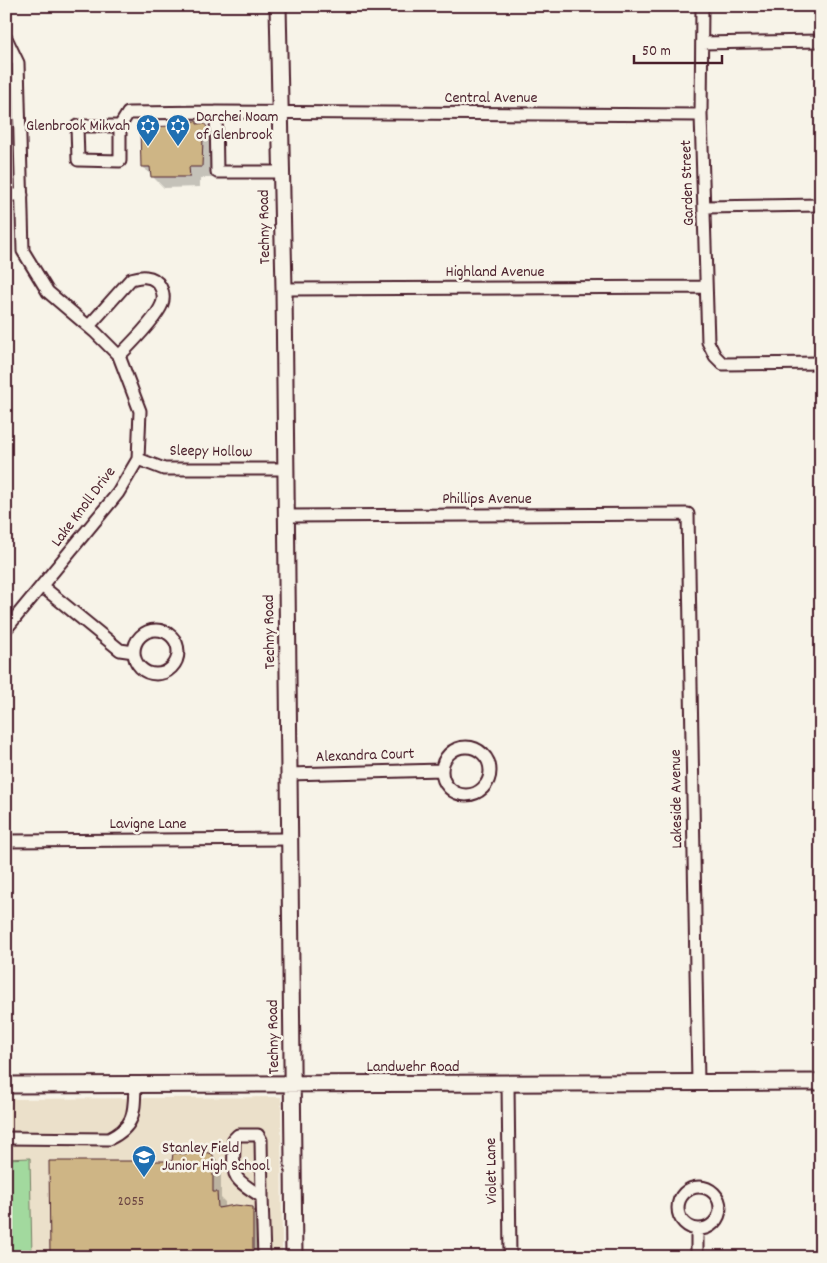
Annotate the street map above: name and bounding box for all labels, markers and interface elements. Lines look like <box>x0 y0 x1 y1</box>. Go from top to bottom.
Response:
scale bar <box>634 32 722 64</box>
text: 50 m <box>642 41 671 63</box>
street label: Central Avenue <box>445 87 537 110</box>
place label: Darchei Noam of Glenbrook <box>196 106 279 147</box>
synagogue icon: Glenbrook Mikvah <box>135 113 161 147</box>
synagogue icon: Darchei Noam of Glenbrook <box>165 113 191 147</box>
place label: Glenbrook Mikvah <box>26 115 130 138</box>
street label: Garden Street <box>675 140 701 226</box>
street label: Techny Road <box>253 189 277 265</box>
street label: Highland Avenue <box>445 261 545 284</box>
street label: Sleepy Hollow <box>169 440 253 464</box>
street label: Lake Knoll Drive <box>46 462 122 552</box>
street label: Phillips Avenue <box>442 488 532 511</box>
street label: Techny Road <box>258 594 282 670</box>
street label: Alexandra Court <box>315 743 415 769</box>
street label: Lakeside Avenue <box>665 749 689 849</box>
street label: Lavigne Lane <box>109 813 187 836</box>
street label: Techny Road <box>262 999 286 1075</box>
street label: Landwehr Road <box>366 1056 460 1079</box>
place label: Stanley Field Junior High School <box>162 1137 270 1178</box>
street label: Violet Lane <box>480 1137 504 1205</box>
school or university icon: Stanley Field Junior High School <box>131 1144 157 1178</box>
house number: 2055 <box>118 1192 144 1212</box>

